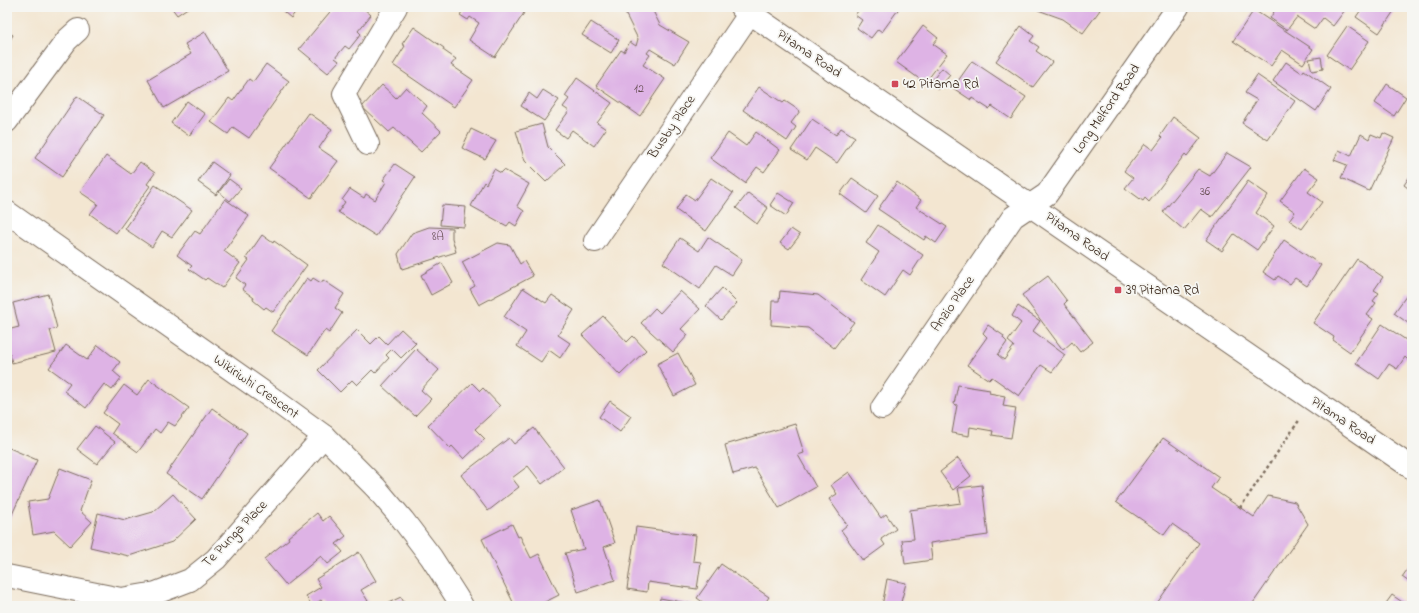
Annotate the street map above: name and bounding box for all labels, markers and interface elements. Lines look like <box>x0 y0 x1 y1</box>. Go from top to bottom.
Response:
street label: Pitama Road <box>772 24 846 84</box>
street label: Long Melford Road <box>1068 60 1147 159</box>
place label: 42 Pitama Rd <box>903 74 979 95</box>
marker: 42 Pitama Rd <box>890 79 900 89</box>
house number: 12 <box>634 80 644 98</box>
street label: Busby Place <box>642 90 702 164</box>
house number: 36 <box>1200 183 1211 201</box>
street label: Pitama Road <box>1040 207 1114 267</box>
house number: 8A <box>432 228 444 246</box>
street label: Anzio Place <box>926 271 980 336</box>
place label: 39 Pitama Rd <box>1126 280 1199 301</box>
marker: 39 Pitama Rd <box>1113 285 1123 295</box>
street label: Wikiriwhi Crescent <box>209 350 303 425</box>
street label: Pitama Road <box>1306 391 1380 451</box>
street label: Te Punga Place <box>197 495 274 573</box>

